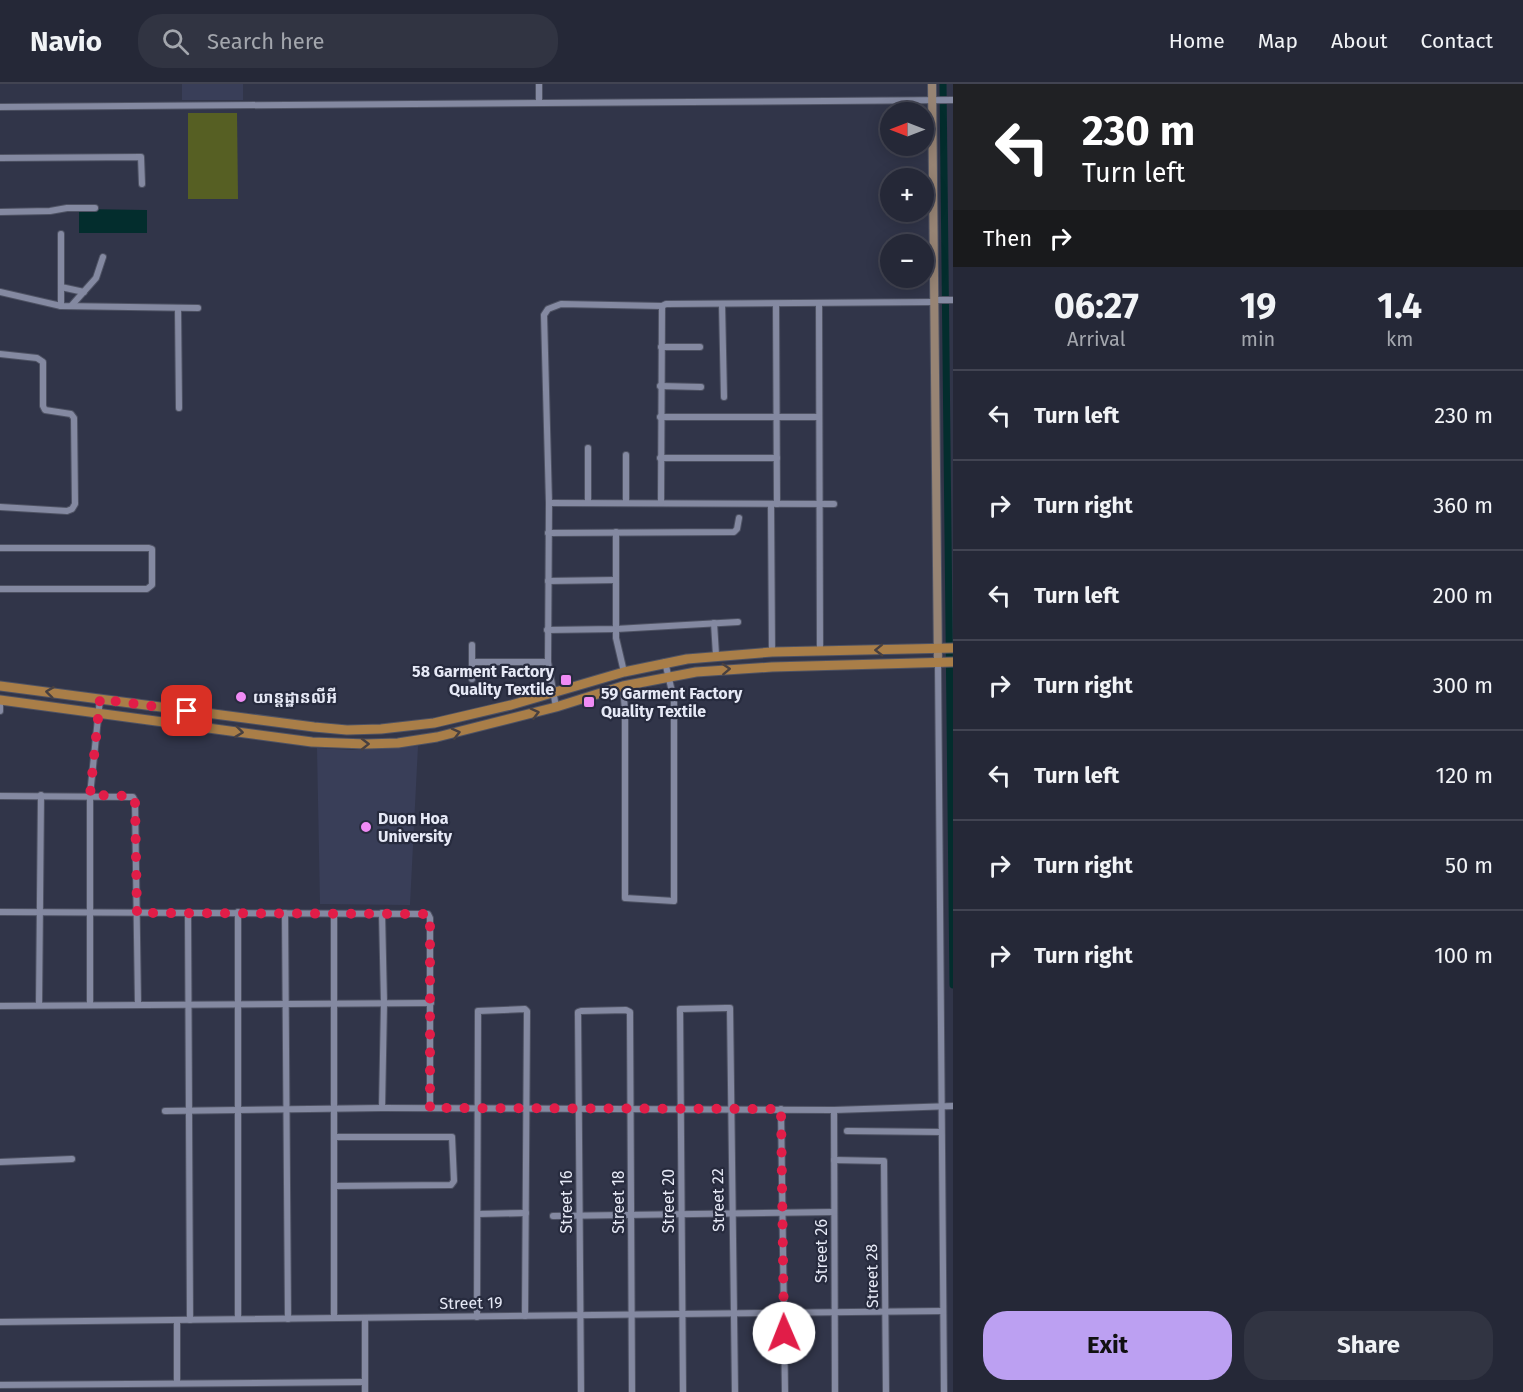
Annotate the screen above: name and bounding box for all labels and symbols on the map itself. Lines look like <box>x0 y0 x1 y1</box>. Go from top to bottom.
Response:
north arrow <box>880 102 934 156</box>
one-way arrow <box>875 644 884 656</box>
place label: 58 Garment Factory Quality Textile <box>412 662 555 699</box>
one-way arrow <box>722 662 731 675</box>
marker: 58 Garment Factory Quality Textile <box>559 673 573 687</box>
place label: 59 Garment Factory Quality Textile <box>601 684 743 721</box>
pin <box>161 685 212 736</box>
one-way arrow <box>45 687 55 699</box>
place label: យាន្ដដ្ឋានលីអី <box>253 687 337 707</box>
marker: យាន្ដដ្ឋានលីអី <box>234 690 248 704</box>
marker: 59 Garment Factory Quality Textile <box>582 695 596 709</box>
one-way arrow <box>530 707 540 720</box>
one-way arrow <box>235 726 244 738</box>
one-way arrow <box>451 727 461 740</box>
one-way arrow <box>360 738 369 750</box>
place label: Duon Hoa University <box>378 809 453 846</box>
marker: Duon Hoa University <box>359 820 373 834</box>
street label: Street 22 <box>708 1168 728 1232</box>
street label: Street 20 <box>659 1169 678 1233</box>
street label: Street 16 <box>557 1170 576 1234</box>
street label: Street 18 <box>609 1170 628 1234</box>
street label: Street 26 <box>812 1219 831 1283</box>
street label: Street 28 <box>862 1243 882 1308</box>
street label: Street 19 <box>439 1293 503 1313</box>
position arrow <box>752 1301 816 1365</box>

